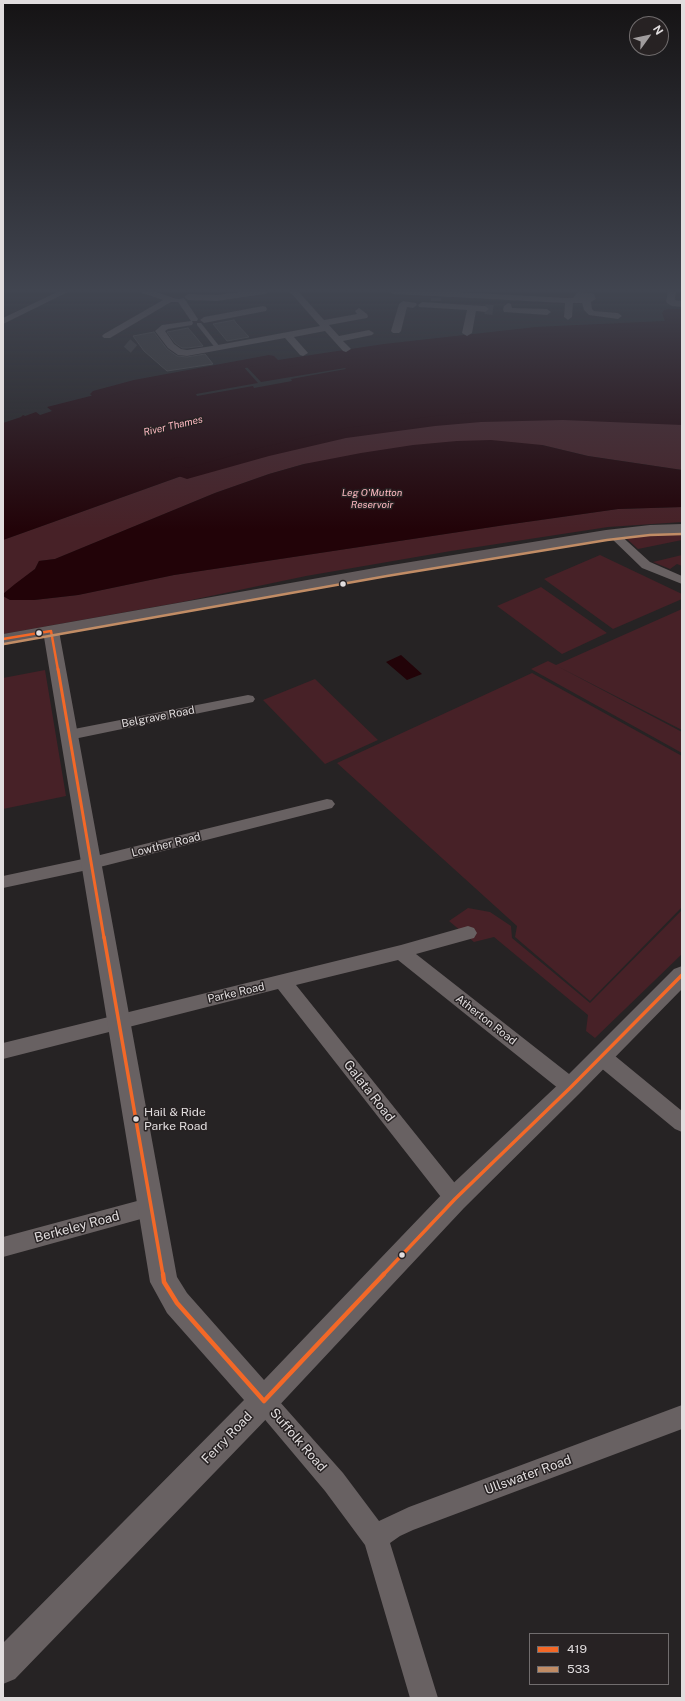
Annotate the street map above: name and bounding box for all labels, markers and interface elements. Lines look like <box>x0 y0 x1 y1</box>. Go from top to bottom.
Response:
north arrow <box>629 16 669 56</box>
text: N <box>651 23 666 37</box>
water label: River Thames <box>142 413 204 439</box>
water label: Leg O'Mutton Reservoir <box>342 487 402 510</box>
unlabelled marker <box>338 579 348 589</box>
unlabelled marker <box>34 628 44 638</box>
street label: Belgrave Road <box>120 703 196 731</box>
street label: Lowther Road <box>130 830 202 860</box>
street label: Parke Road <box>206 980 266 1006</box>
street label: Atherton Road <box>453 992 519 1048</box>
street label: Galata Road <box>340 1057 398 1125</box>
place label: Hail & Ride Parke Road <box>144 1105 207 1133</box>
marker: Hail & Ride Parke Road <box>131 1114 141 1124</box>
street label: Berkeley Road <box>33 1208 121 1246</box>
unlabelled marker <box>397 1250 407 1260</box>
street label: Suffolk Road <box>266 1405 330 1475</box>
street label: Ferry Road <box>198 1409 256 1467</box>
street label: Ullswater Road <box>482 1452 574 1498</box>
legend <box>529 1633 669 1685</box>
text: 419 <box>567 1642 587 1656</box>
text: 533 <box>567 1662 590 1676</box>

